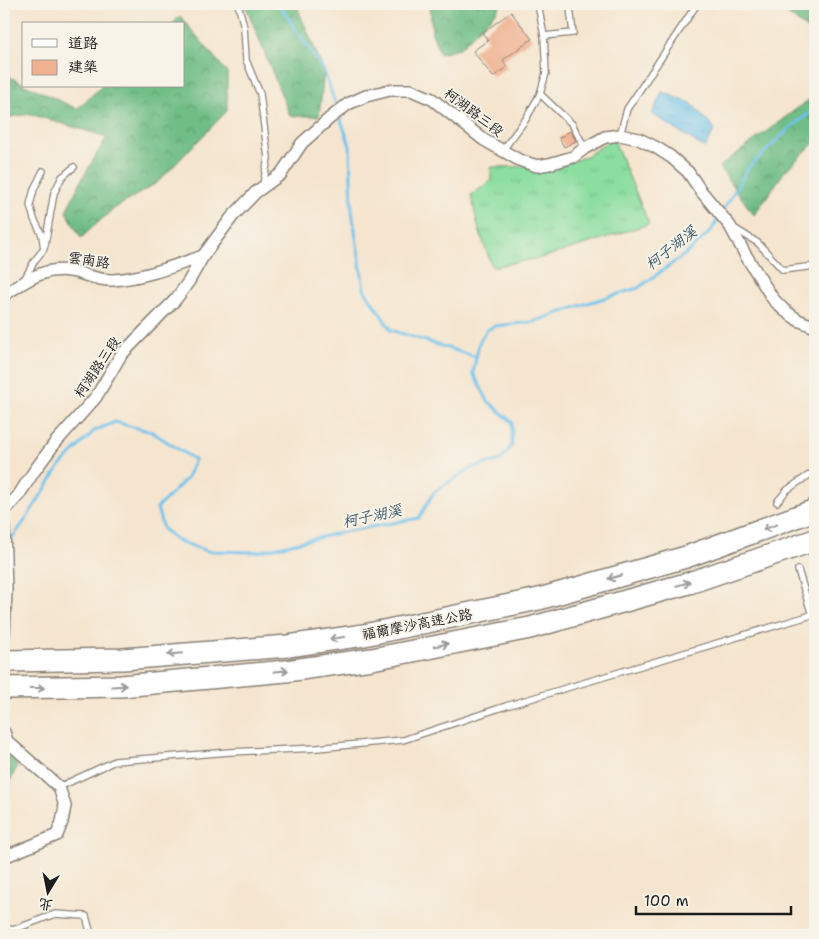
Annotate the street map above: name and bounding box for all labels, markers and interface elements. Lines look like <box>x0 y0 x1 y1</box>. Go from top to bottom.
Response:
legend <box>22 22 185 88</box>
text: 道路 <box>68 33 98 53</box>
text: 建築 <box>68 57 98 77</box>
street label: 柯湖路三段 <box>441 84 507 140</box>
water label: 柯子湖溪 <box>641 221 702 274</box>
street label: 雲南路 <box>67 248 111 272</box>
street label: 柯湖路三段 <box>70 333 124 401</box>
water label: 柯子湖溪 <box>341 500 404 532</box>
one-way arrow <box>762 523 778 532</box>
one-way arrow <box>608 573 624 583</box>
one-way arrow <box>675 579 691 589</box>
street label: 福爾摩沙高速公路 <box>360 604 474 644</box>
one-way arrow <box>329 634 345 644</box>
one-way arrow <box>433 640 449 650</box>
one-way arrow <box>168 649 184 659</box>
one-way arrow <box>272 666 288 676</box>
one-way arrow <box>111 681 127 690</box>
one-way arrow <box>28 683 45 693</box>
north arrow <box>22 866 72 916</box>
scale bar <box>636 884 792 916</box>
text: 100 m <box>644 891 689 911</box>
text: 北 <box>37 895 54 915</box>

